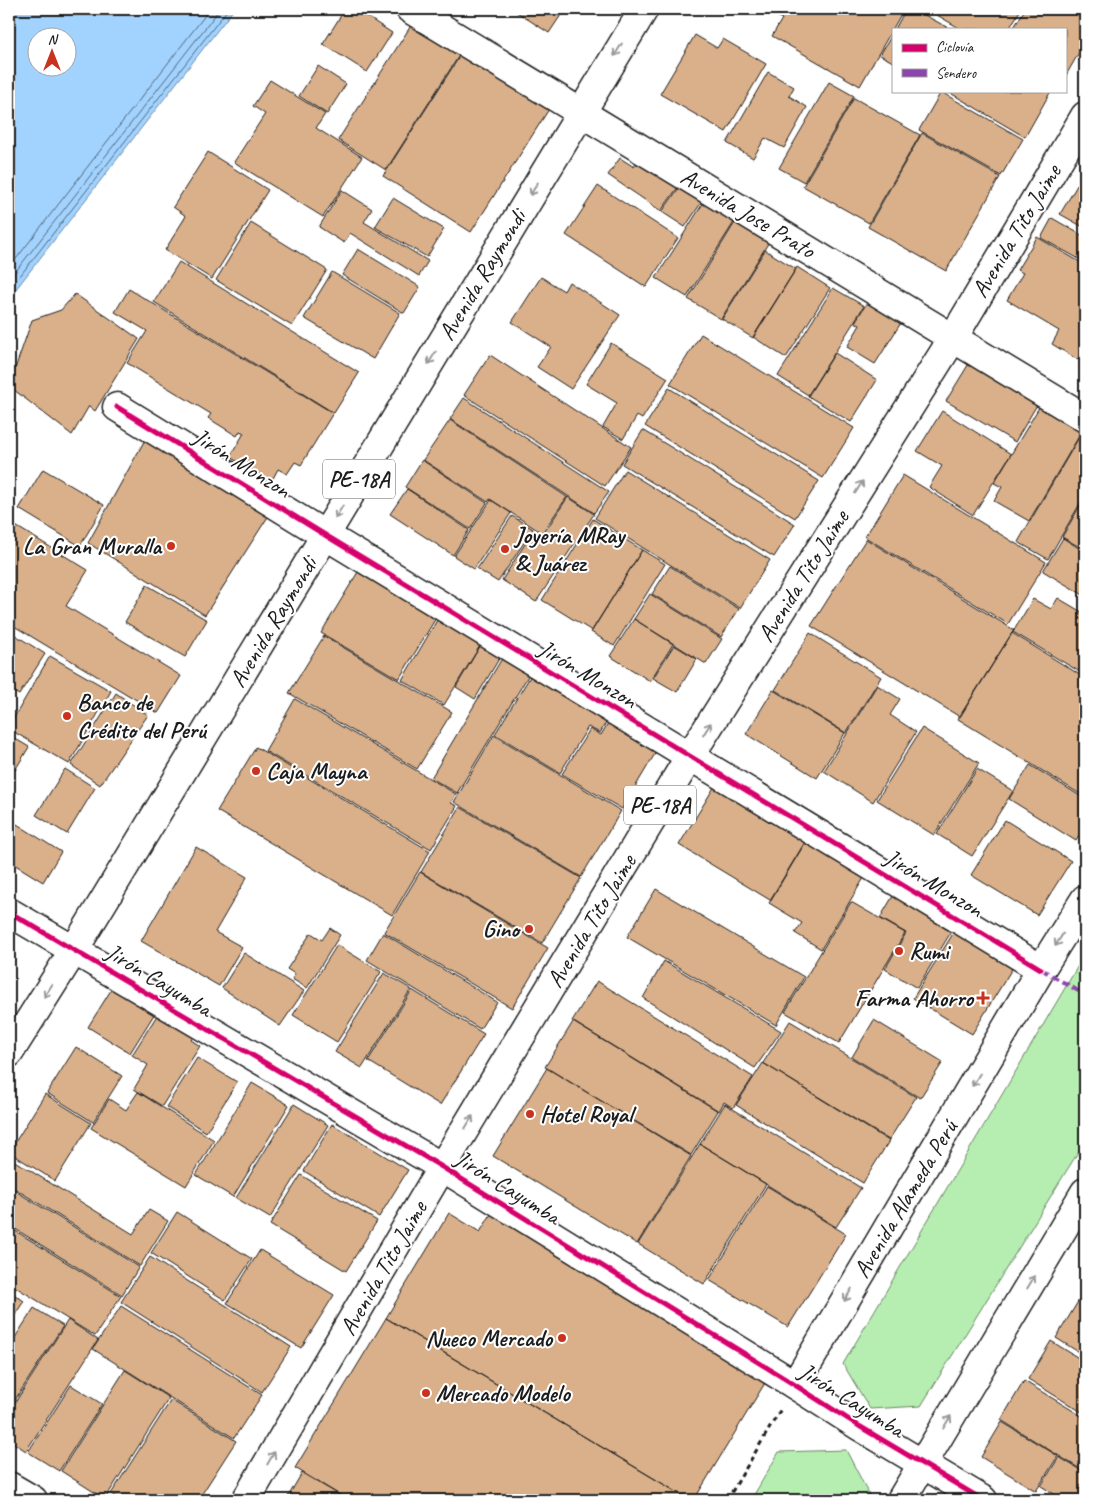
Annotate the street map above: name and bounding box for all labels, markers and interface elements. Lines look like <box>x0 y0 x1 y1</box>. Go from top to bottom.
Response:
north arrow <box>28 28 78 78</box>
legend <box>892 28 1066 92</box>
text: N <box>48 31 59 48</box>
text: Ciclovía <box>936 38 975 57</box>
one-way arrow <box>613 43 623 57</box>
text: Sendero <box>936 64 977 83</box>
street label: Avenida Tito Jaime <box>965 157 1069 303</box>
street label: Avenida Jose Prato <box>675 161 822 266</box>
one-way arrow <box>529 182 539 196</box>
street label: Avenida Raymondi <box>431 201 534 346</box>
one-way arrow <box>427 351 437 365</box>
street label: Jirón Monzon <box>187 421 297 505</box>
road number: PE-18A <box>323 459 395 498</box>
one-way arrow <box>854 481 864 495</box>
street label: Avenida Tito Jaime <box>751 503 857 648</box>
one-way arrow <box>333 505 343 519</box>
place label: Joyería MRay & Juárez <box>513 520 627 578</box>
place label: La Gran Muralla <box>23 531 163 561</box>
marker: La Gran Muralla <box>165 540 177 552</box>
marker: Joyería MRay & Juárez <box>499 543 511 555</box>
street label: Avenida Raymondi <box>222 548 325 693</box>
street label: Jirón Monzon <box>533 633 644 716</box>
place label: Banco de Crédito del Perú <box>77 687 208 745</box>
marker: Banco de Crédito del Perú <box>61 710 73 722</box>
one-way arrow <box>703 722 713 736</box>
place label: Caja Mayna <box>266 756 369 786</box>
marker: Caja Mayna <box>250 765 262 777</box>
road number: PE-18A <box>624 786 696 824</box>
street label: Jirón Monzon <box>879 842 990 925</box>
street label: Avenida Tito Jaime <box>540 847 644 993</box>
place label: Gino <box>482 914 521 944</box>
marker: Gino <box>523 923 535 935</box>
one-way arrow <box>1054 933 1064 947</box>
street label: Jirón Cayumba <box>100 936 219 1024</box>
place label: Rumi <box>909 936 952 966</box>
marker: Rumi <box>893 945 905 957</box>
place label: Farma Ahorro <box>855 983 975 1013</box>
one-way arrow <box>43 984 53 998</box>
marker: Farma Ahorro <box>977 992 989 1004</box>
one-way arrow <box>970 1072 980 1086</box>
place label: Hotel Royal <box>540 1099 637 1129</box>
marker: Hotel Royal <box>524 1108 536 1120</box>
street label: Avenida Alameda Perú <box>846 1113 965 1283</box>
one-way arrow <box>465 1116 475 1130</box>
street label: Jirón Cayumba <box>449 1142 568 1232</box>
street label: Avenida Tito Jaime <box>333 1194 435 1340</box>
one-way arrow <box>1027 1276 1037 1290</box>
one-way arrow <box>843 1287 853 1301</box>
place label: Nueco Mercado <box>426 1323 554 1353</box>
marker: Nueco Mercado <box>556 1332 568 1344</box>
street label: Jirón Cayumba <box>793 1355 912 1445</box>
place label: Mercado Modelo <box>436 1378 572 1408</box>
marker: Mercado Modelo <box>420 1387 432 1399</box>
one-way arrow <box>943 1415 953 1429</box>
one-way arrow <box>267 1452 277 1466</box>

